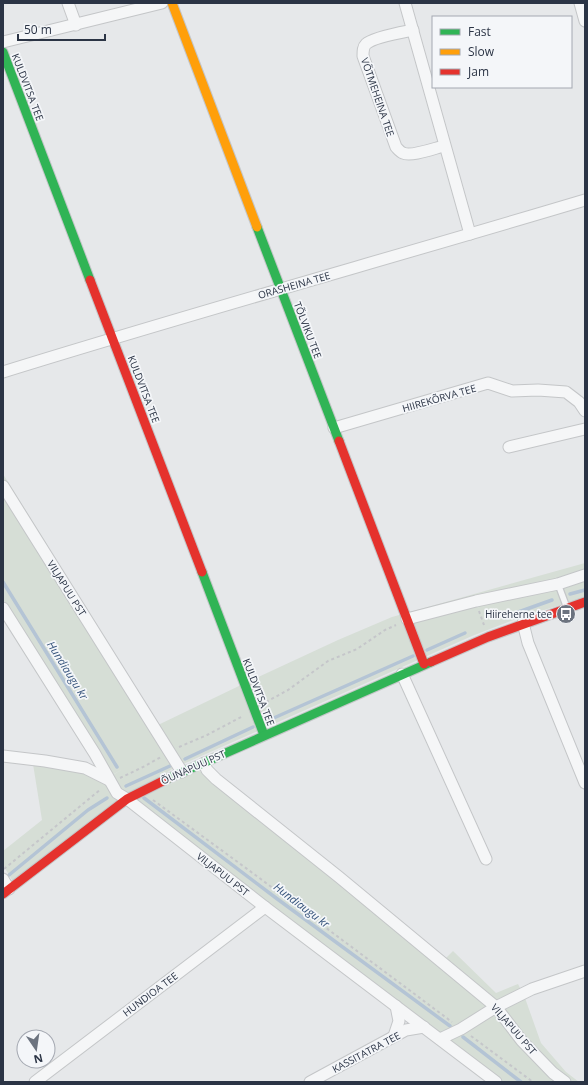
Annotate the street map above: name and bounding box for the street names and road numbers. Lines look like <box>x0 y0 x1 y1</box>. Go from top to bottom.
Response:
street label: KULDVITSA TEE <box>9 51 47 123</box>
street label: VÕTMEHEINA TEE <box>358 56 398 138</box>
street label: ORASHEINA TEE <box>256 268 332 302</box>
street label: TÕLVIKU TEE <box>291 300 325 360</box>
street label: KULDVITSA TEE <box>125 353 163 425</box>
street label: HIIREKÕRVA TEE <box>400 381 478 415</box>
street label: VILJAPUU PST <box>44 557 90 619</box>
street label: KULDVITSA TEE <box>240 656 278 728</box>
street label: ÕUNAPUU PST <box>159 746 228 787</box>
street label: VILJAPUU PST <box>194 849 253 899</box>
street label: HUNDIOA TEE <box>120 969 180 1019</box>
street label: VILJAPUU PST <box>488 1001 540 1058</box>
street label: KASSITATRA TEE <box>329 1028 403 1076</box>

